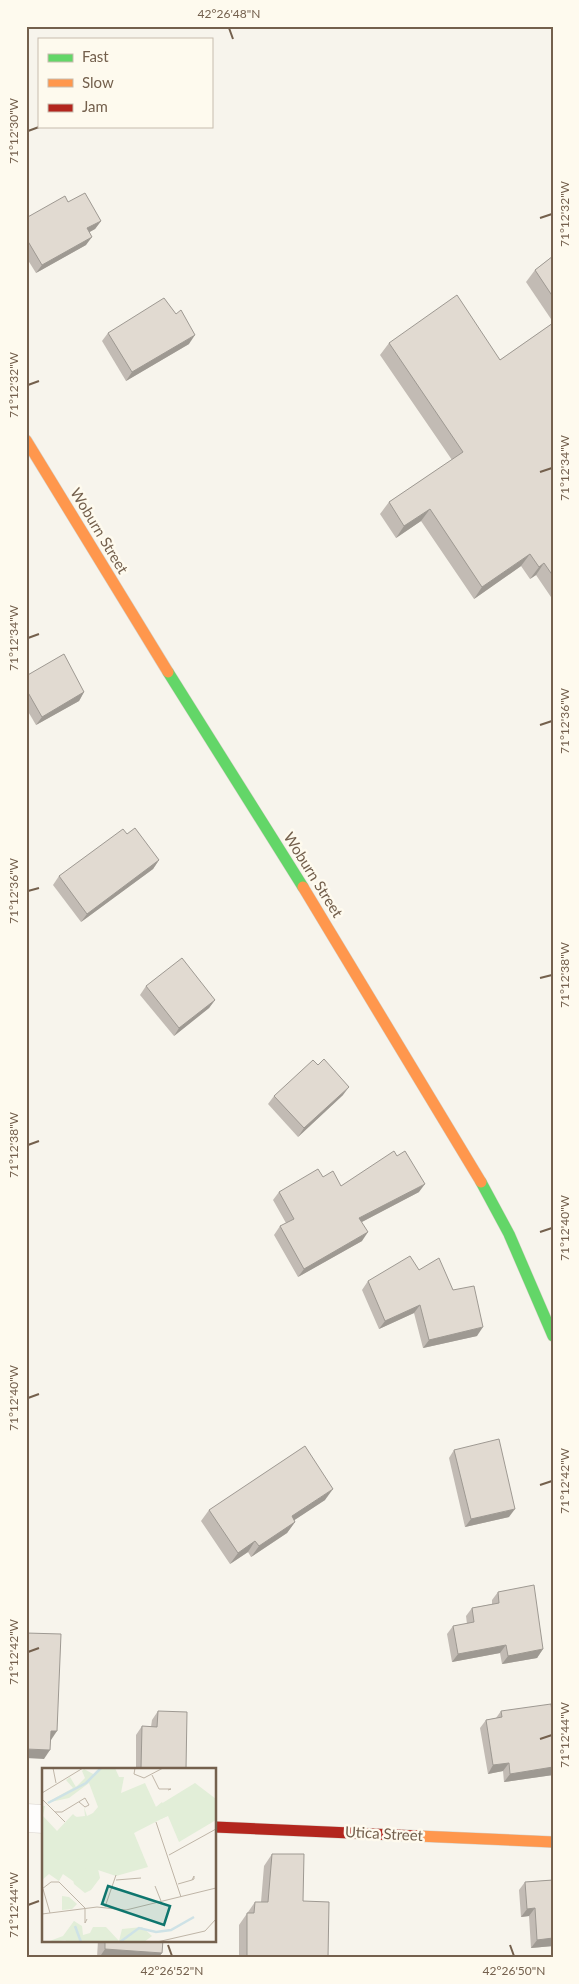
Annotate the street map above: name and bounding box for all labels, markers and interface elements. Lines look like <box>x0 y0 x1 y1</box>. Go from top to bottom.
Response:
text: 42°26'48"N <box>198 6 260 21</box>
legend <box>38 38 212 128</box>
text: Fast <box>82 47 109 65</box>
text: Slow <box>82 73 114 91</box>
text: 71°12'30"W <box>6 97 21 164</box>
text: Jam <box>82 97 108 115</box>
text: 71°12'32"W <box>557 180 572 247</box>
text: 71°12'32"W <box>6 351 21 418</box>
text: 71°12'34"W <box>557 434 572 501</box>
street label: Woburn Street <box>67 484 133 577</box>
text: 71°12'34"W <box>6 604 21 671</box>
text: 71°12'36"W <box>557 687 572 754</box>
street label: Woburn Street <box>280 829 348 921</box>
text: 71°12'36"W <box>6 857 21 924</box>
text: 71°12'38"W <box>557 941 572 1008</box>
text: 71°12'38"W <box>6 1111 21 1178</box>
text: 71°12'40"W <box>557 1194 572 1261</box>
text: 71°12'40"W <box>6 1364 21 1431</box>
text: 71°12'42"W <box>557 1447 572 1514</box>
text: 71°12'42"W <box>6 1618 21 1685</box>
text: 71°12'44"W <box>557 1701 572 1768</box>
inset map <box>42 1768 216 1942</box>
street label: Utica Street <box>345 1822 424 1844</box>
text: 71°12'44"W <box>6 1871 21 1938</box>
text: 42°26'52"N <box>141 1963 203 1978</box>
text: 42°26'50"N <box>483 1963 545 1978</box>

